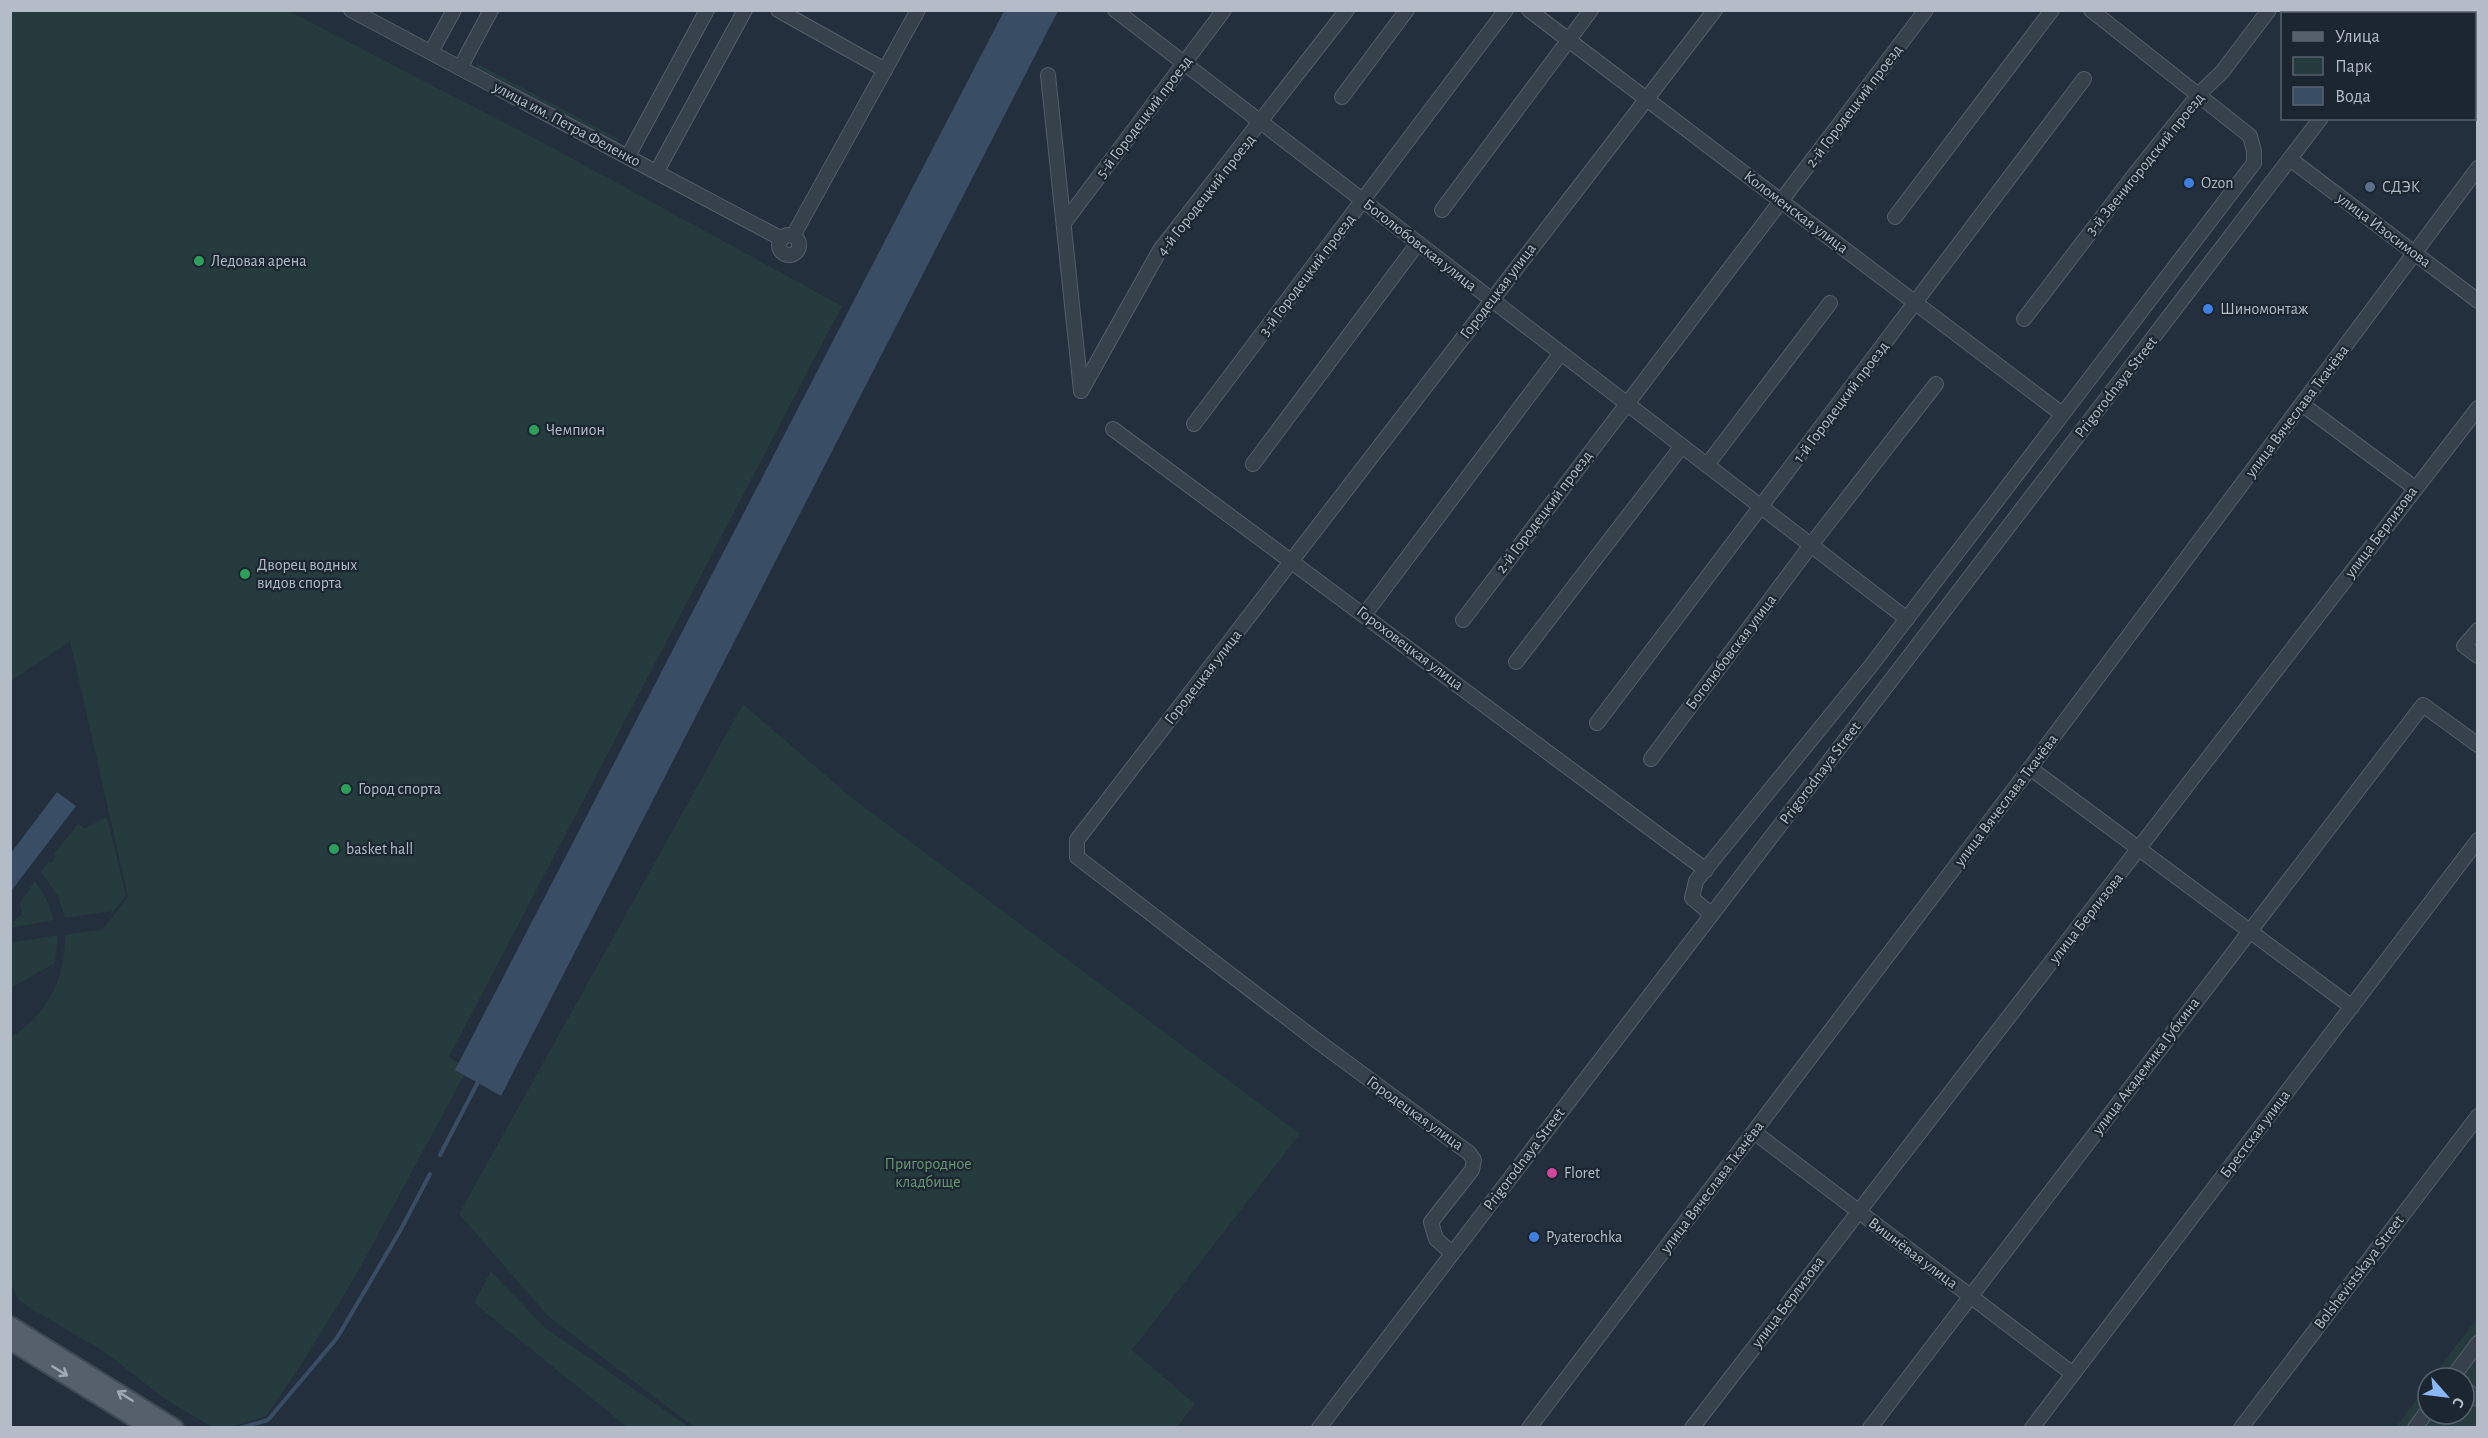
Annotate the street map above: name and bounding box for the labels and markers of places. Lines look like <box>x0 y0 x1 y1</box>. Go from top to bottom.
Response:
place label: Ozon <box>2201 175 2233 191</box>
marker: Ozon <box>2182 176 2196 190</box>
place label: СДЭК <box>2382 179 2420 195</box>
marker: СДЭК <box>2363 180 2377 194</box>
place label: Ледовая арена <box>211 253 307 269</box>
marker: Ледовая арена <box>192 254 206 268</box>
place label: Шиномонтаж <box>2220 301 2309 317</box>
marker: Шиномонтаж <box>2201 302 2215 316</box>
place label: Чемпион <box>546 422 605 438</box>
marker: Чемпион <box>527 423 541 437</box>
place label: Дворец водных видов спорта <box>257 557 357 591</box>
marker: Дворец водных видов спорта <box>238 567 252 581</box>
place label: Город спорта <box>358 781 441 797</box>
marker: Город спорта <box>339 782 353 796</box>
place label: basket hall <box>346 841 413 857</box>
marker: basket hall <box>327 842 341 856</box>
place label: Floret <box>1564 1165 1600 1181</box>
marker: Floret <box>1545 1166 1559 1180</box>
place label: Pyaterochka <box>1546 1229 1622 1246</box>
marker: Pyaterochka <box>1527 1230 1541 1244</box>

